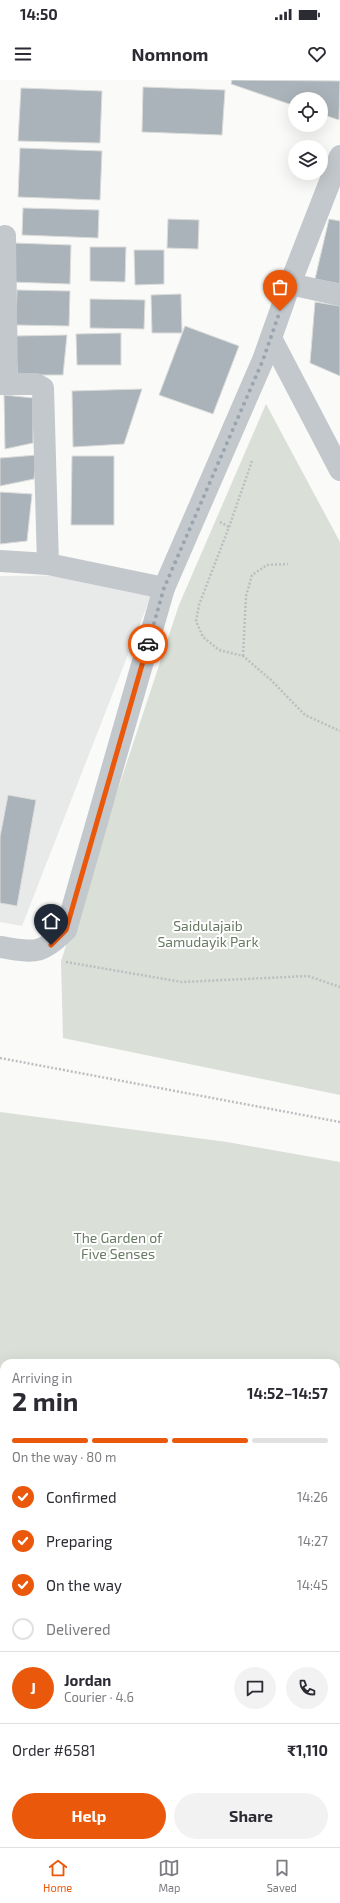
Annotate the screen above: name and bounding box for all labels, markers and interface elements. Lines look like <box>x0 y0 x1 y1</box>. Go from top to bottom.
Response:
text: 14:50 <box>20 5 58 23</box>
icon: menu <box>12 43 34 65</box>
text: Nomnom <box>132 43 208 65</box>
icon: heart <box>306 43 328 65</box>
map controls <box>288 92 328 180</box>
button: locate <box>288 92 328 132</box>
button: layers <box>288 140 328 180</box>
pin <box>263 270 297 311</box>
icon: bag <box>269 276 291 298</box>
courier <box>128 624 168 664</box>
icon: car <box>137 633 159 655</box>
pin <box>34 904 68 945</box>
icon: home <box>40 910 62 932</box>
park label: Saidulajaib Samudayik Park <box>157 917 259 950</box>
park label: The Garden of Five Senses <box>74 1229 163 1262</box>
text: Arriving in <box>12 1370 72 1386</box>
text: 14:52–14:57 <box>247 1384 328 1402</box>
text: 2 min <box>12 1385 78 1416</box>
text: On the way · 80 m <box>12 1449 116 1465</box>
icon: check <box>12 1486 34 1508</box>
text: Confirmed <box>46 1488 117 1506</box>
text: 14:26 <box>297 1489 328 1505</box>
icon: check <box>12 1530 34 1552</box>
text: Preparing <box>46 1532 112 1550</box>
text: 14:27 <box>298 1533 328 1549</box>
icon: check <box>12 1574 34 1596</box>
text: On the way <box>46 1576 122 1594</box>
text: 14:45 <box>297 1577 328 1593</box>
text: Delivered <box>46 1620 111 1638</box>
button: chat <box>234 1667 276 1709</box>
button: phone <box>286 1667 328 1709</box>
text: Jordan <box>64 1671 111 1689</box>
text: J <box>30 1679 36 1697</box>
text: Courier · 4.6 <box>64 1689 134 1705</box>
text: Order #6581 <box>12 1741 96 1759</box>
text: ₹1,110 <box>287 1741 328 1759</box>
button: Help <box>12 1793 166 1839</box>
button: Share <box>174 1793 328 1839</box>
tab: Home <box>43 1857 72 1894</box>
tab: Map <box>158 1857 181 1894</box>
tab: Saved <box>267 1857 297 1894</box>

